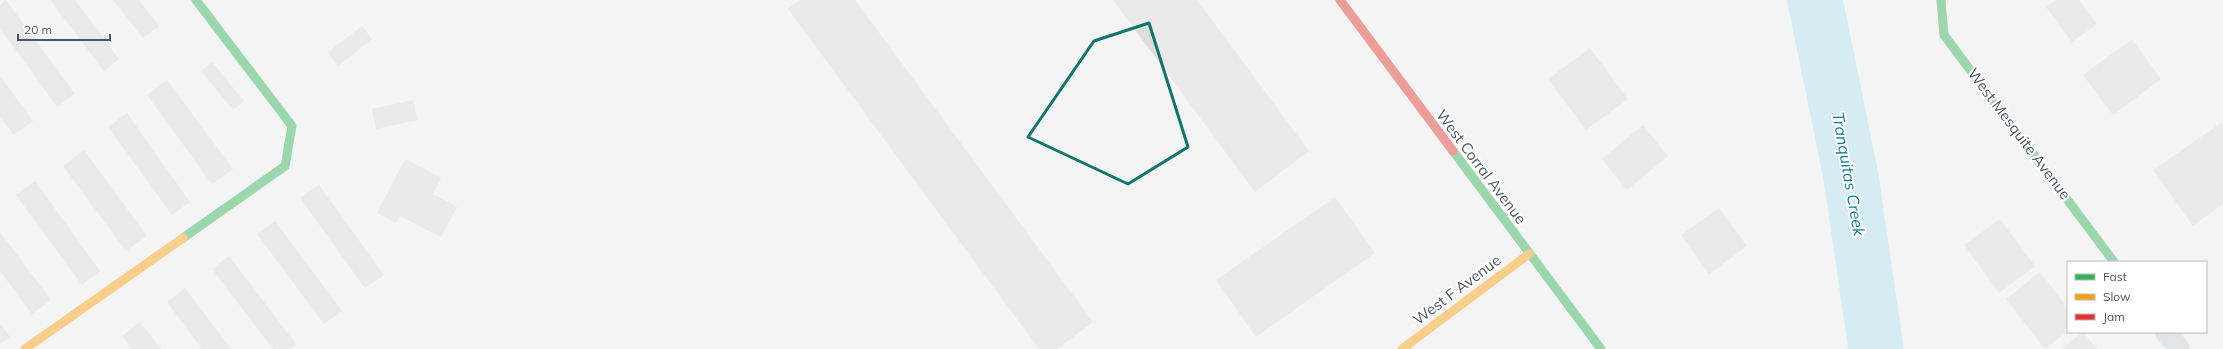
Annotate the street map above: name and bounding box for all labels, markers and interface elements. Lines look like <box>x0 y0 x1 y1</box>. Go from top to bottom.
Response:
scale bar <box>18 16 110 42</box>
text: 20 m <box>24 22 52 37</box>
street label: West Mesquite Avenue <box>1964 64 2075 203</box>
street label: West Corral Avenue <box>1432 106 1531 228</box>
water label: Tranquitas Creek <box>1828 111 1870 238</box>
street label: West F Avenue <box>1409 250 1504 329</box>
legend <box>2067 261 2207 333</box>
text: Fast <box>2103 269 2127 284</box>
text: Slow <box>2103 289 2131 304</box>
text: Jam <box>2103 309 2125 324</box>

